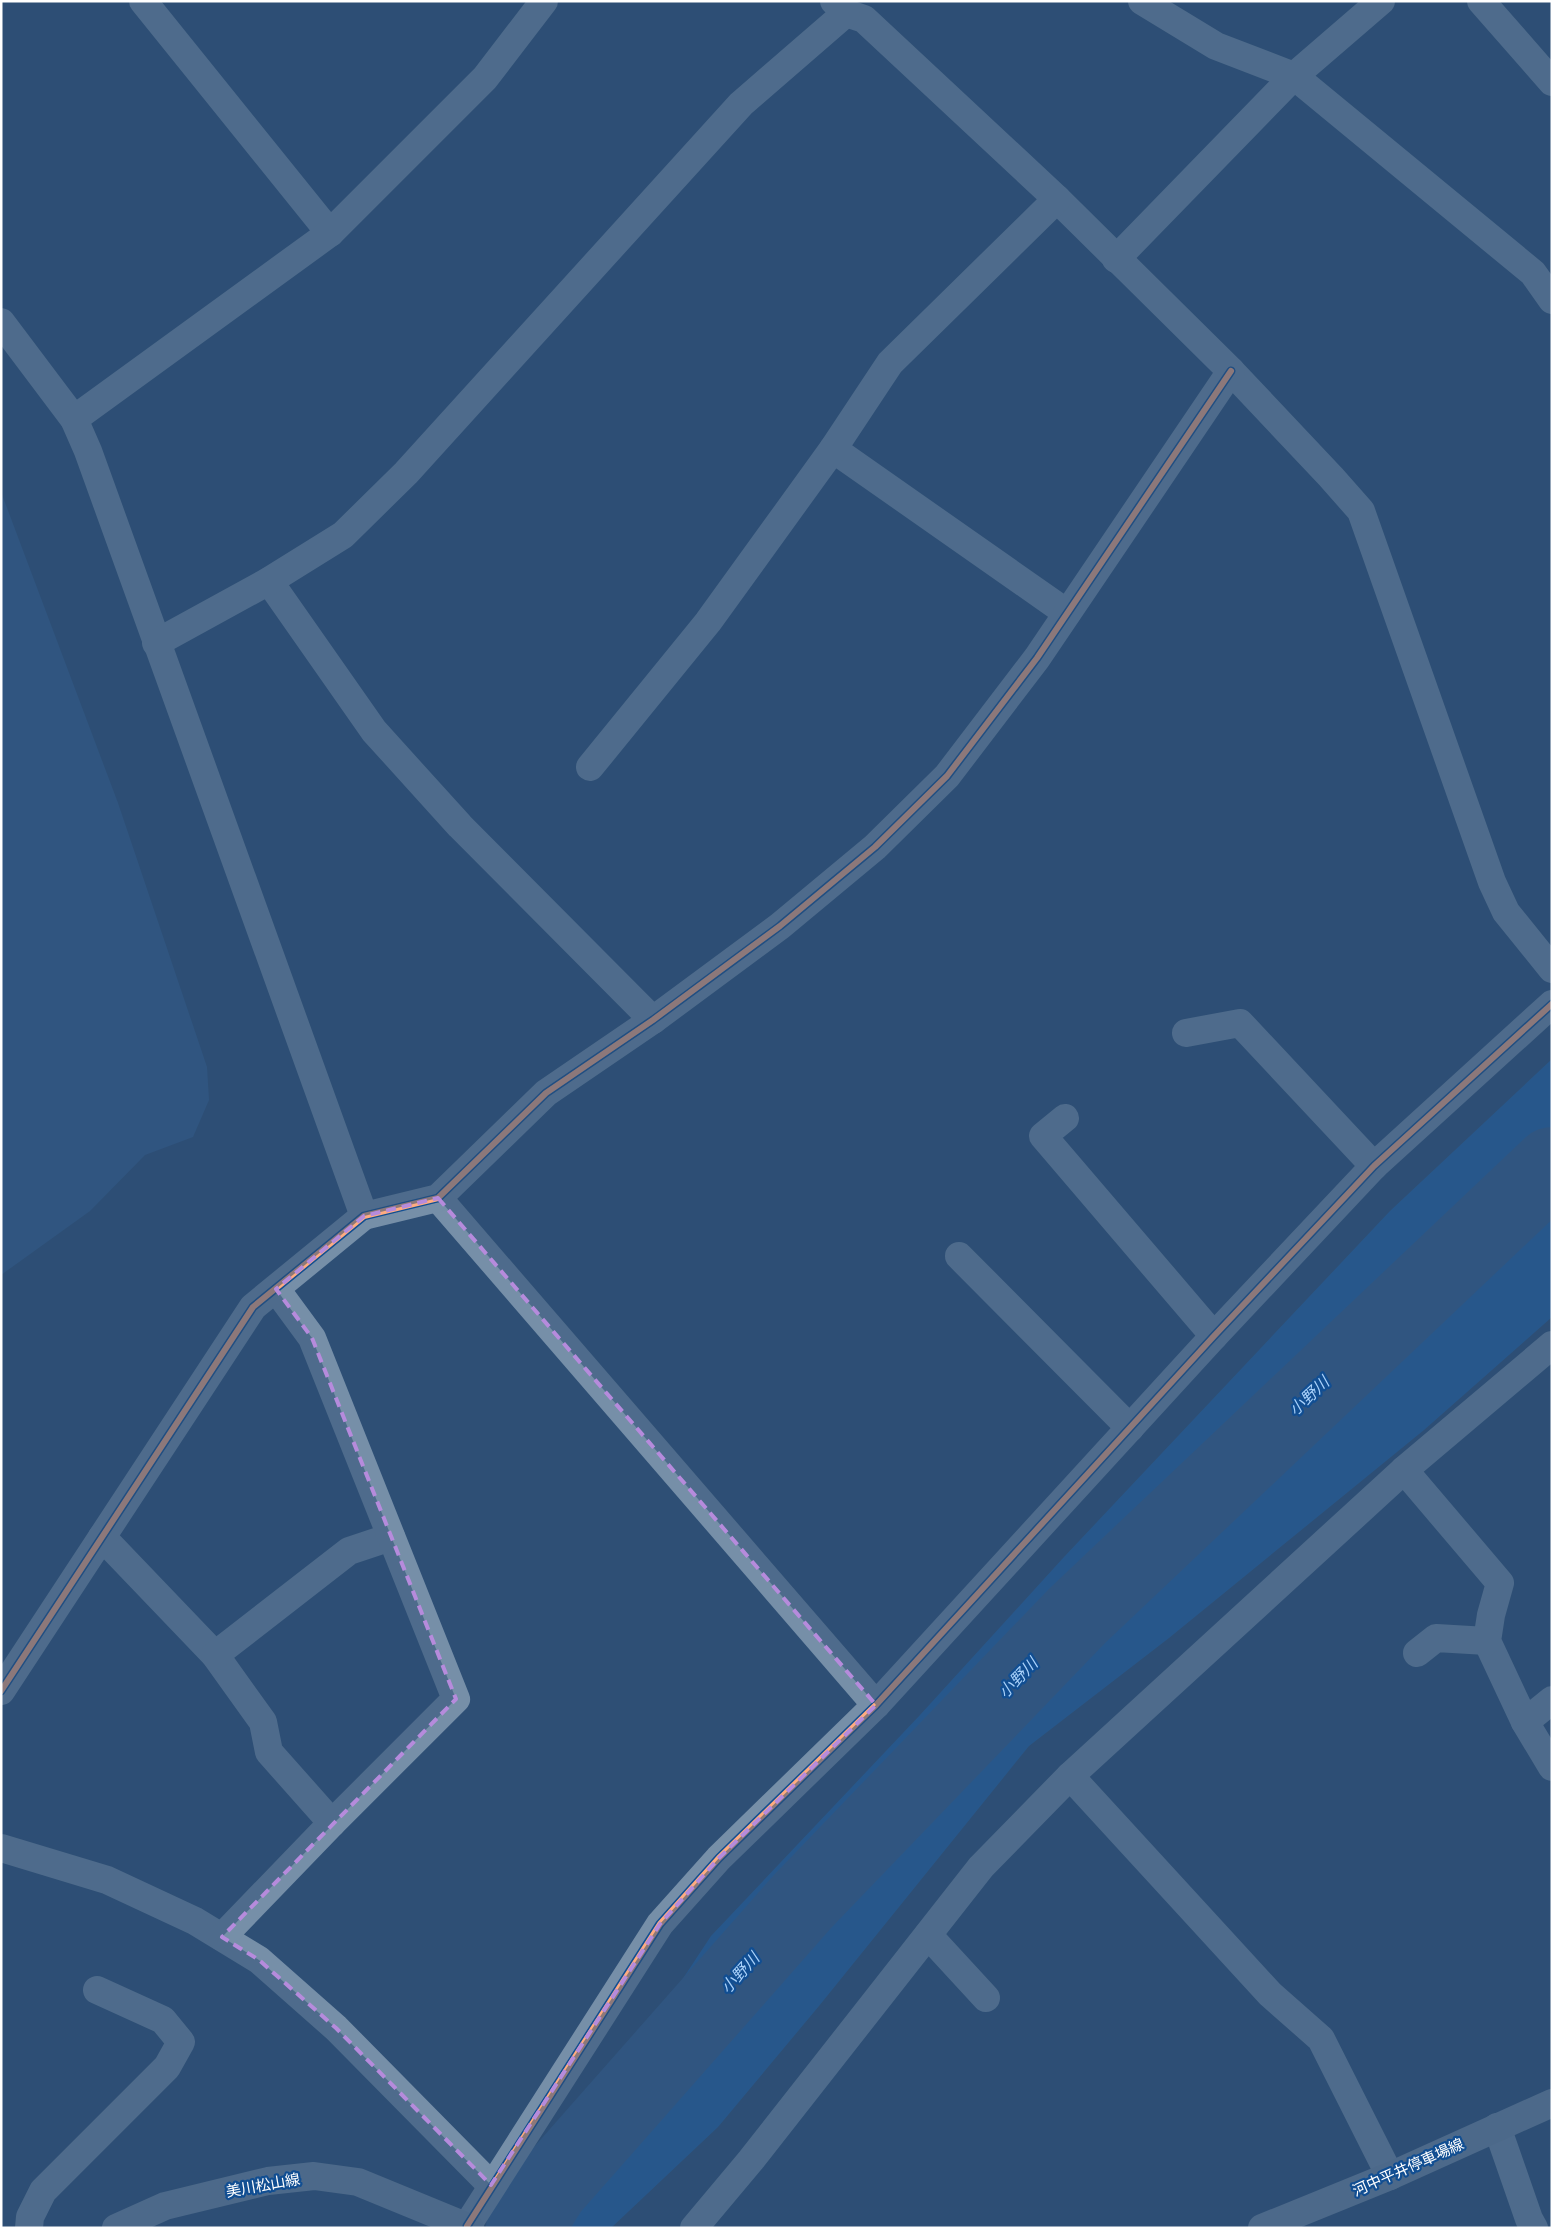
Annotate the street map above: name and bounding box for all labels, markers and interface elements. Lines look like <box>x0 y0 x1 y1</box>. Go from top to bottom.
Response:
water label: 小野川 <box>1284 1371 1335 1420</box>
water label: 小野川 <box>994 1652 1044 1703</box>
water label: 小野川 <box>716 1947 765 1998</box>
street label: 河中平井停車場線 <box>1349 2134 1467 2200</box>
street label: 美川松山線 <box>224 2169 302 2201</box>

